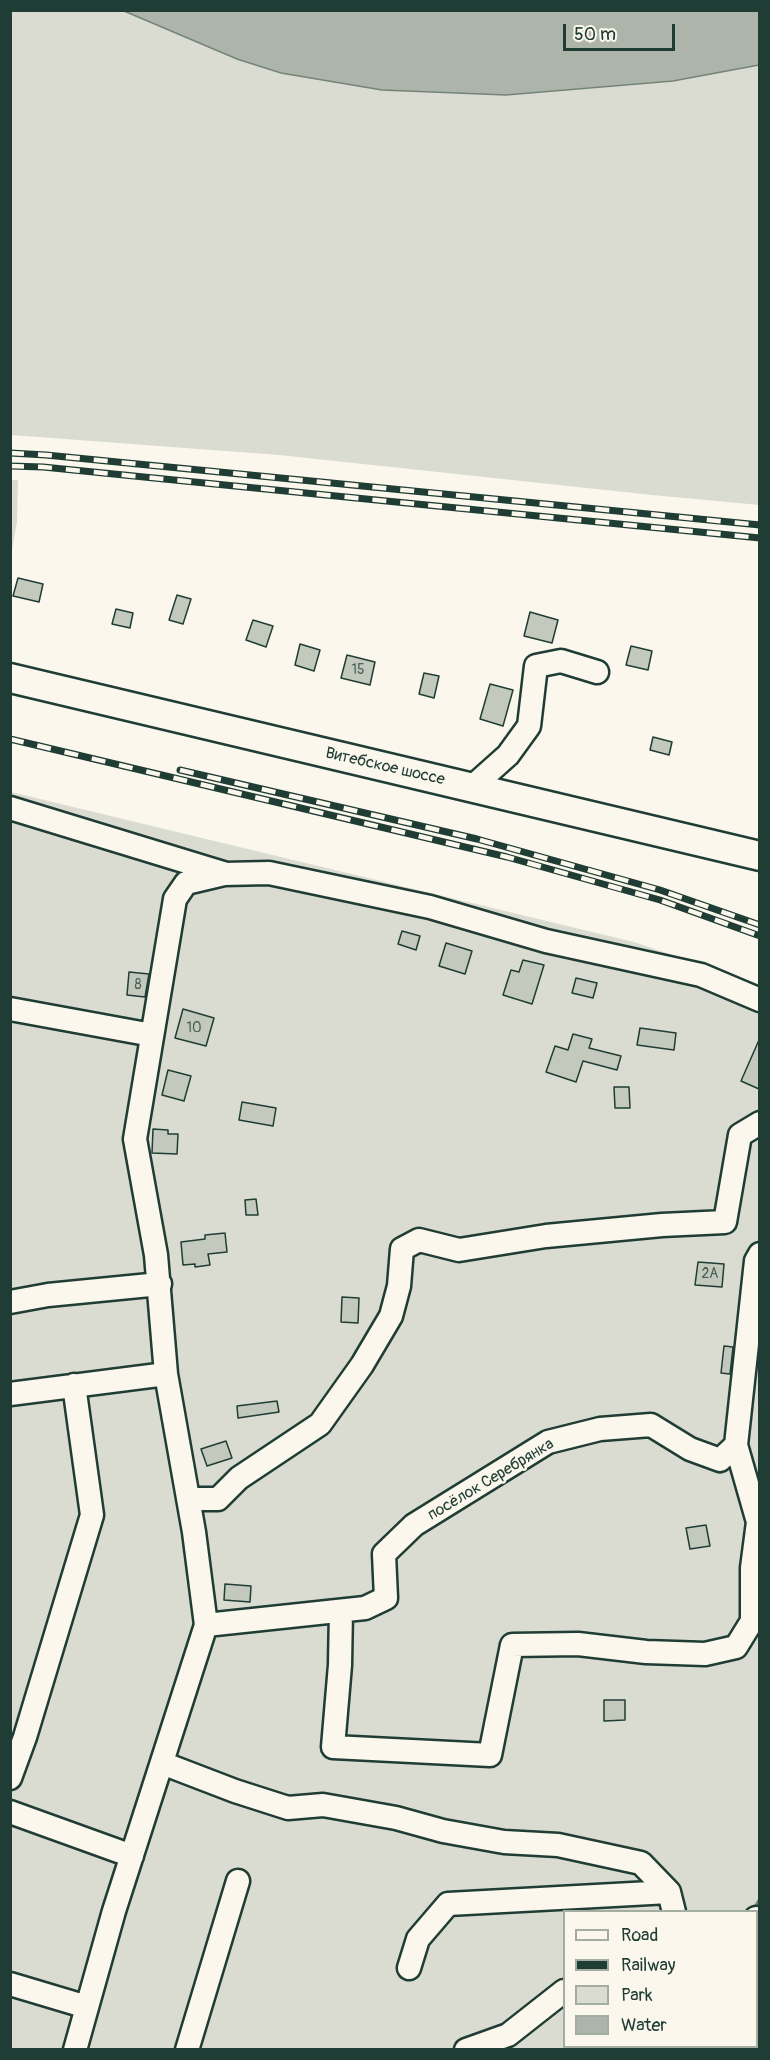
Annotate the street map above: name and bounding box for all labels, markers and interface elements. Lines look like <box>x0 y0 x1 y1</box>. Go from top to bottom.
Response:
scale bar <box>566 12 678 50</box>
text: 50 m <box>574 23 616 46</box>
house number: 15 <box>351 662 365 678</box>
street label: Витебское шоссе <box>324 744 446 790</box>
house number: 8 <box>134 977 142 993</box>
house number: 10 <box>186 1020 202 1036</box>
house number: 2А <box>702 1266 718 1282</box>
street label: посёлок Серебрянка <box>425 1435 557 1525</box>
legend <box>563 1910 758 2048</box>
text: Road <box>621 1924 658 1947</box>
text: Railway <box>621 1954 676 1977</box>
text: Park <box>621 1984 653 2007</box>
text: Water <box>621 2014 667 2037</box>

